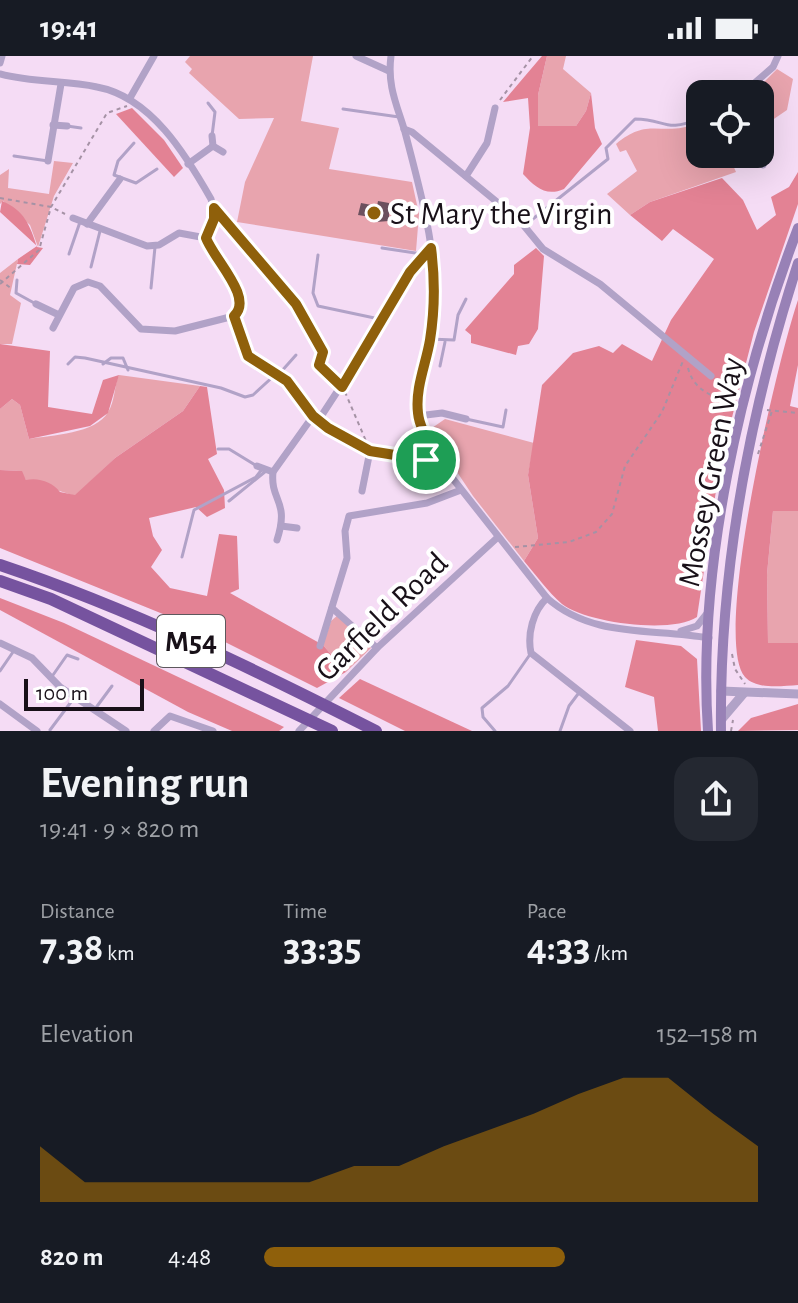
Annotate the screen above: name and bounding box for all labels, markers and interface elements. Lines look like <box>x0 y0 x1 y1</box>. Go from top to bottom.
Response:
text: 19:41 <box>40 13 98 43</box>
map controls <box>686 80 774 168</box>
button: locate <box>686 80 774 168</box>
place label: St Mary the Virgin <box>390 198 613 230</box>
marker: St Mary the Virgin <box>365 204 383 222</box>
street label: Mossey Green Way <box>673 355 749 589</box>
pin <box>392 426 460 494</box>
icon: arrive <box>404 438 448 482</box>
street label: Garfield Road <box>310 546 454 687</box>
road number: M54 <box>157 615 225 667</box>
scale bar <box>24 675 144 711</box>
text: 100 m <box>36 682 88 704</box>
button: share <box>674 757 758 841</box>
text: Evening run <box>40 762 249 806</box>
text: 19:41 · 9 × 820 m <box>40 816 199 842</box>
text: Distance <box>40 900 115 922</box>
text: Time <box>283 900 327 922</box>
text: Pace <box>527 900 566 922</box>
text: 7.38 <box>40 928 103 968</box>
text: 33:35 <box>283 928 362 968</box>
text: 4:33 <box>527 928 590 968</box>
text: km <box>103 942 135 964</box>
text: /km <box>590 942 628 964</box>
text: Elevation <box>40 1021 134 1047</box>
text: 152–158 m <box>657 1021 758 1047</box>
text: 820 m <box>40 1244 104 1270</box>
text: 4:48 <box>168 1244 211 1270</box>

